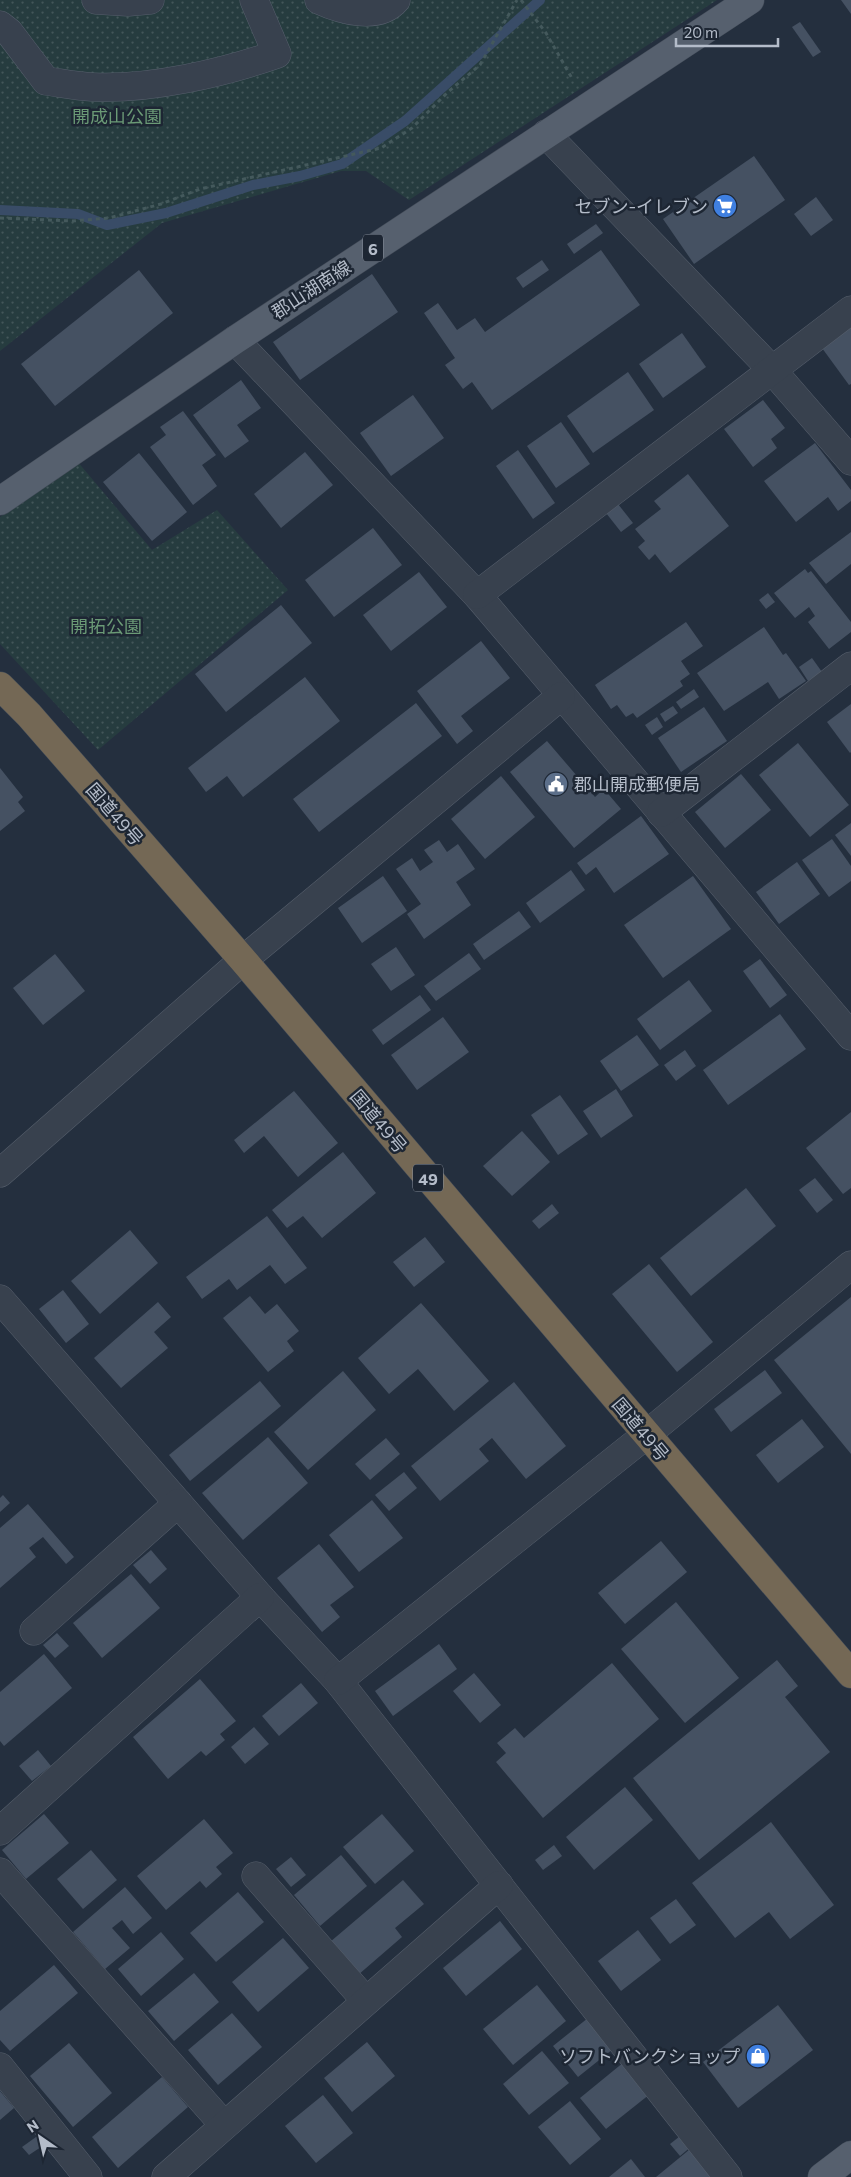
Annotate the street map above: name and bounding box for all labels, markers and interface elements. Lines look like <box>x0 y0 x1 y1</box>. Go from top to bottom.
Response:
scale bar <box>676 15 778 47</box>
text: 20 m <box>684 23 718 41</box>
park label: 開成山公園 <box>72 105 162 127</box>
supermarket icon: セブン-イレブン <box>712 193 738 219</box>
place label: セブン-イレブン <box>574 195 708 217</box>
road number: 6 <box>363 234 383 262</box>
street label: 郡山湖南線 <box>267 255 355 323</box>
park label: 開拓公園 <box>70 615 142 637</box>
public building icon: 郡山開成郵便局 <box>543 771 569 797</box>
place label: 郡山開成郵便局 <box>574 773 700 795</box>
street label: 国道49号 <box>82 778 148 850</box>
street label: 国道49号 <box>346 1085 412 1157</box>
road number: 49 <box>413 1164 443 1192</box>
street label: 国道49号 <box>608 1393 674 1465</box>
shop icon: ソフトバンクショップ <box>745 2043 771 2069</box>
place label: ソフトバンクショップ <box>559 2045 740 2067</box>
north arrow <box>15 2112 65 2162</box>
text: N <box>23 2116 42 2136</box>

